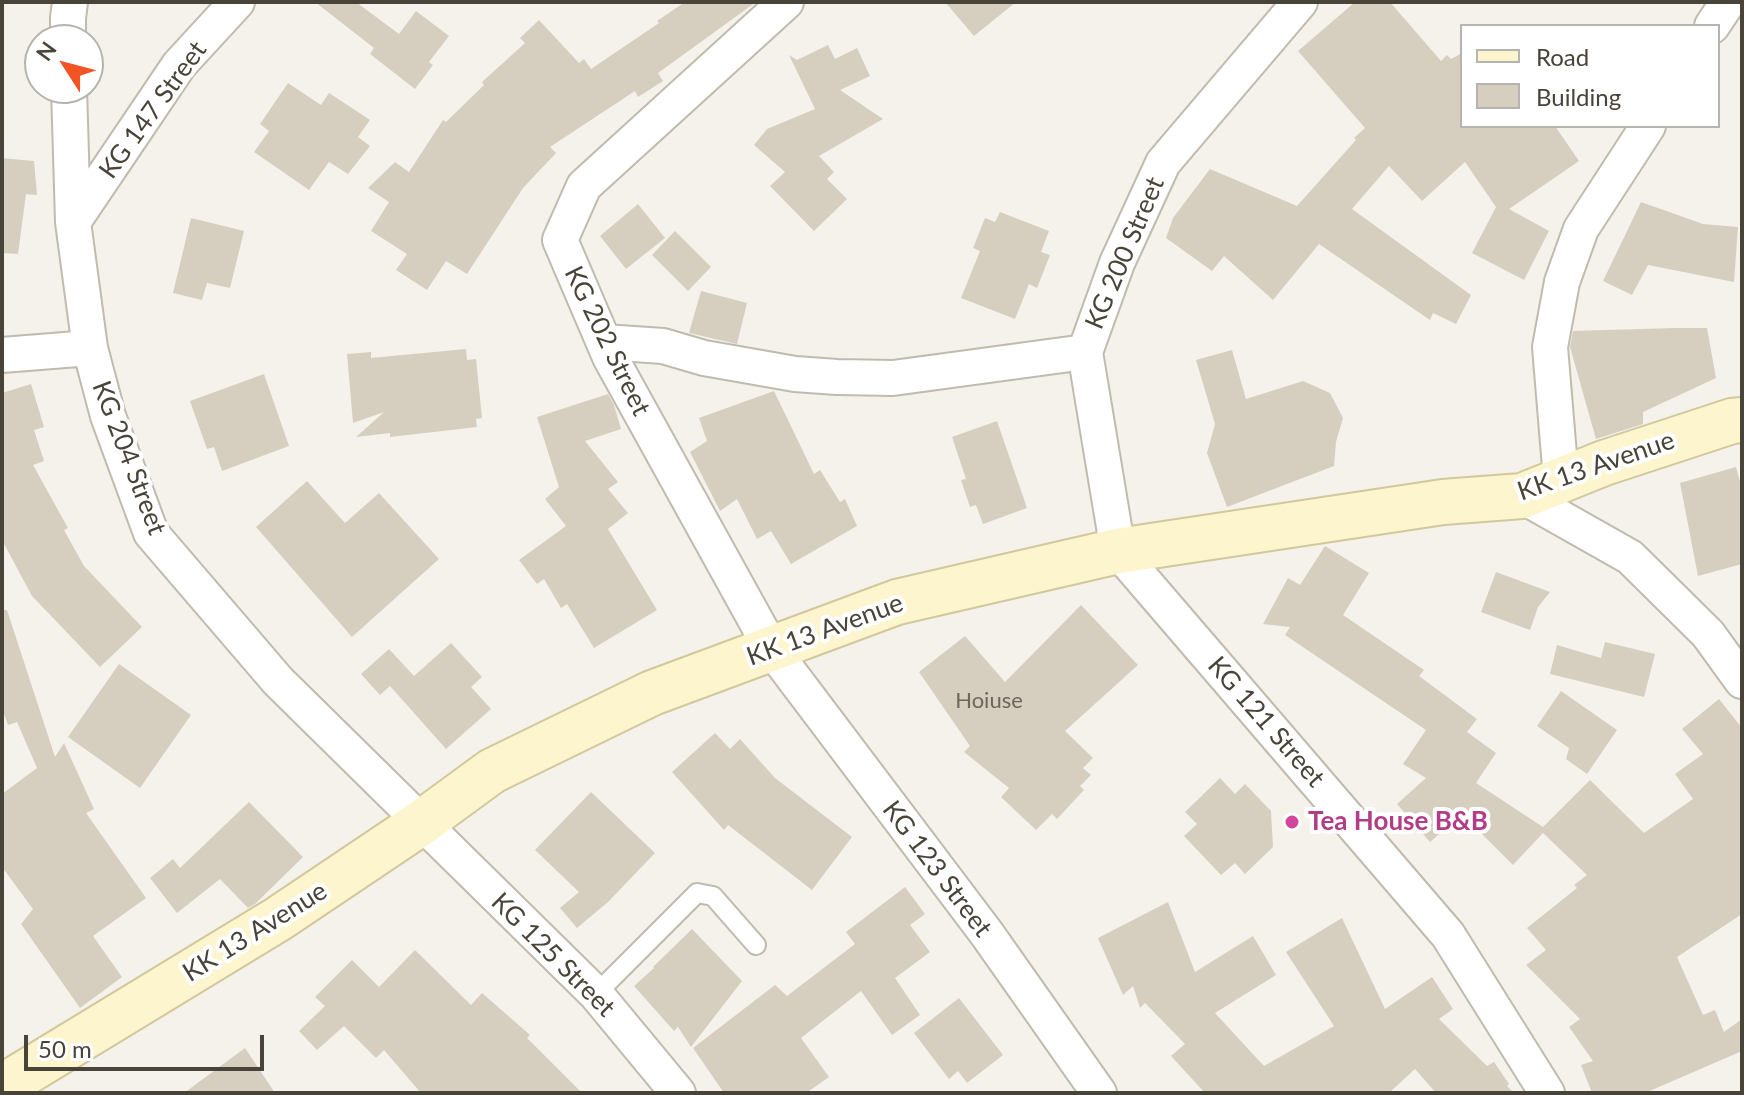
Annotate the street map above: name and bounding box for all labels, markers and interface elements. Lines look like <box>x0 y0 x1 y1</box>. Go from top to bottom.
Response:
north arrow <box>24 24 104 104</box>
legend <box>1460 24 1720 128</box>
street label: KG 147 Street <box>93 35 213 185</box>
text: N <box>30 36 62 66</box>
text: Road <box>1536 42 1589 71</box>
text: Building <box>1536 82 1621 111</box>
street label: KG 200 Street <box>1079 172 1171 334</box>
street label: KG 202 Street <box>557 261 657 421</box>
street label: KG 204 Street <box>85 377 173 539</box>
street label: KK 13 Avenue <box>1513 425 1679 507</box>
street label: KK 13 Avenue <box>743 587 907 673</box>
street label: KG 121 Street <box>1201 651 1331 793</box>
house number: Hoiuse <box>955 688 1023 714</box>
street label: KG 123 Street <box>876 795 998 943</box>
place label: Tea House B&B <box>1308 806 1488 838</box>
marker: Tea House B&B <box>1283 813 1301 831</box>
street label: KK 13 Avenue <box>177 875 333 989</box>
street label: KG 125 Street <box>485 887 621 1023</box>
scale bar <box>28 1019 268 1069</box>
text: 50 m <box>38 1034 92 1063</box>

